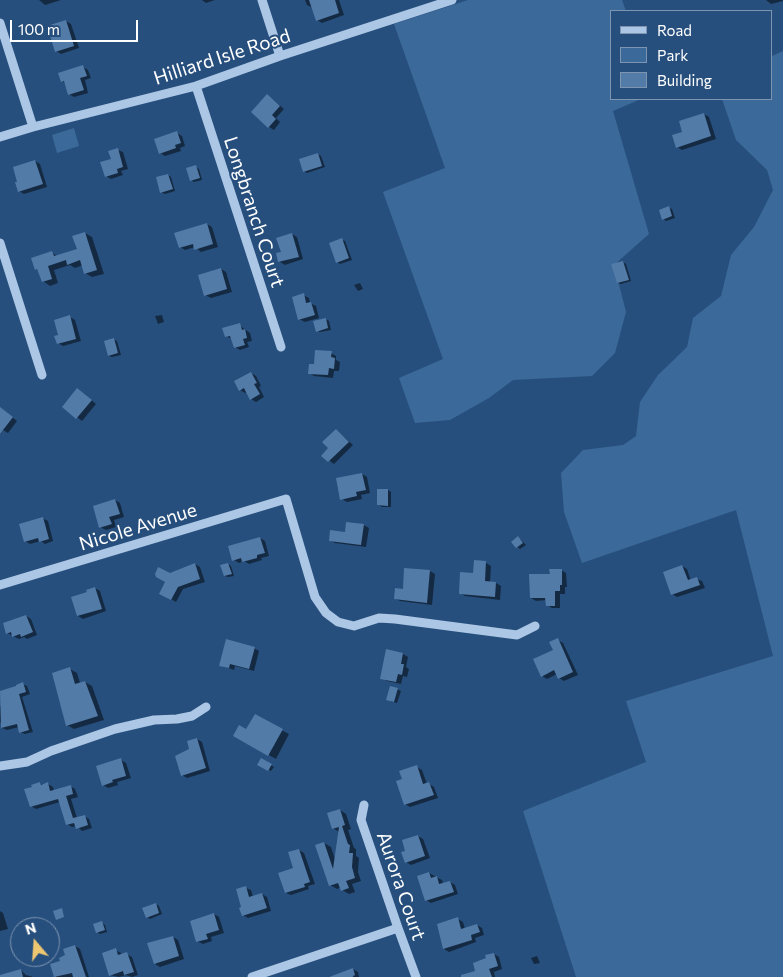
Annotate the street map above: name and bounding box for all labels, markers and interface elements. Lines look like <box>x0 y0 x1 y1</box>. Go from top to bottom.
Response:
scale bar <box>12 10 140 42</box>
legend <box>610 10 773 100</box>
text: 100 m <box>18 20 60 38</box>
text: Road <box>657 21 692 39</box>
street label: Hilliard Isle Road <box>151 24 293 90</box>
text: Park <box>657 46 688 64</box>
text: Building <box>657 71 712 89</box>
street label: Longbranch Court <box>219 134 289 290</box>
street label: Nicole Avenue <box>76 498 200 556</box>
street label: Aurora Court <box>372 829 430 943</box>
north arrow <box>10 917 60 967</box>
text: N <box>23 919 38 938</box>

